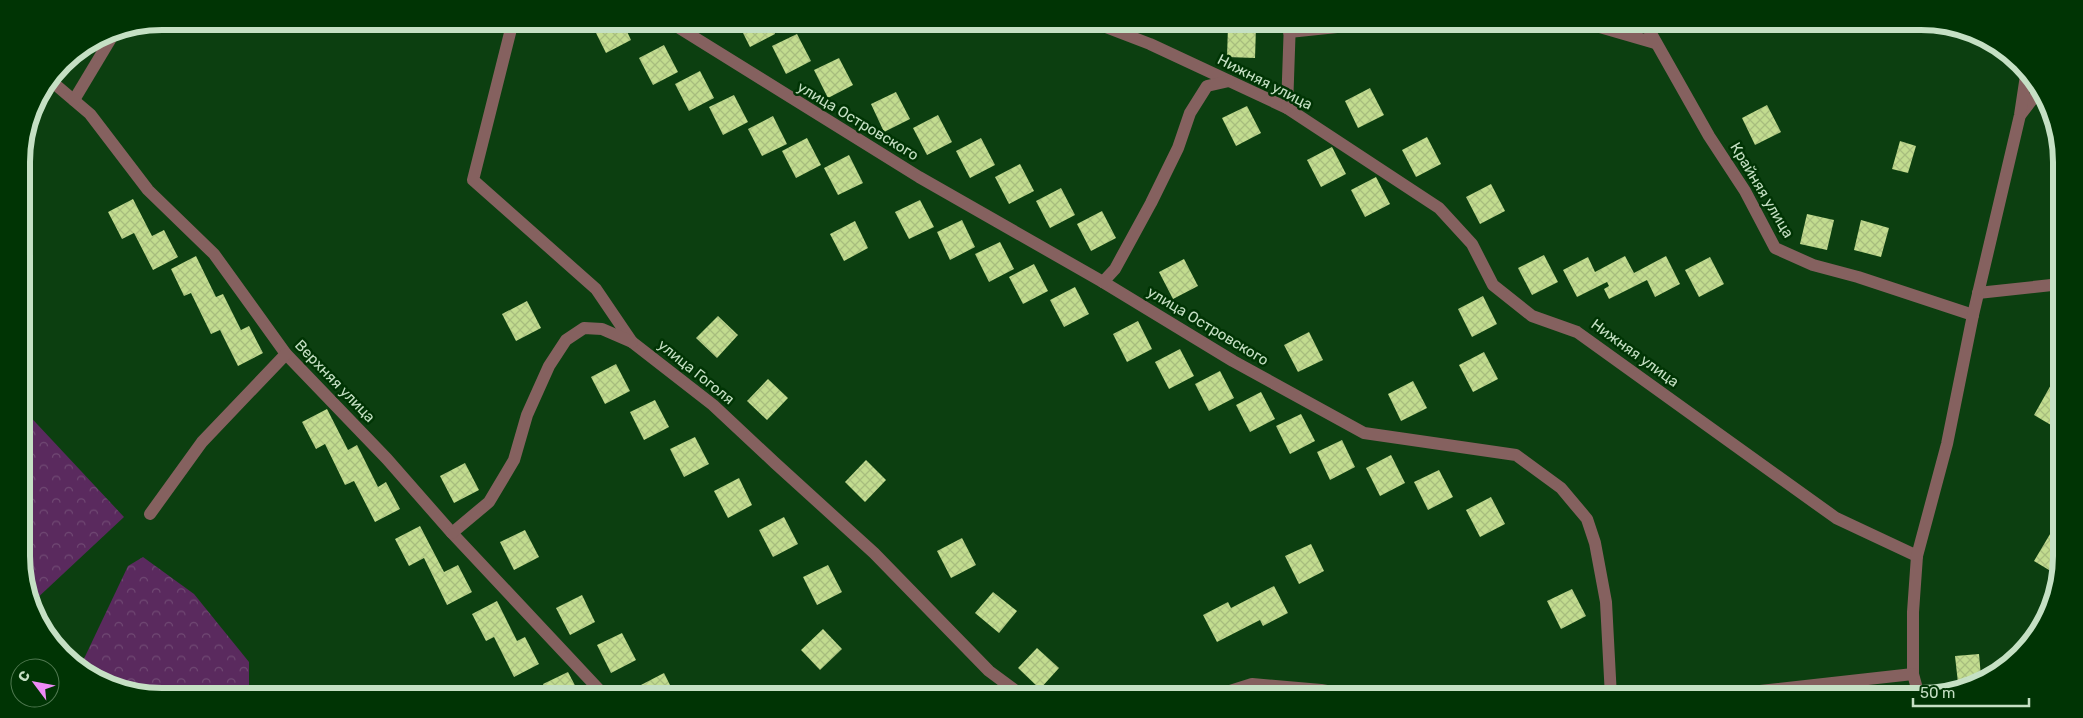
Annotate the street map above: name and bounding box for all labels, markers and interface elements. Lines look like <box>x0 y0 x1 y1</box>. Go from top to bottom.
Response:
street label: Нижняя улица <box>1215 50 1315 114</box>
street label: улица Островского <box>794 78 922 164</box>
street label: Крайняя улица <box>1726 139 1798 241</box>
street label: улица Островского <box>1144 283 1272 369</box>
street label: Нижняя улица <box>1588 315 1682 391</box>
street label: Верхняя улица <box>291 336 379 426</box>
street label: улица Гоголя <box>654 336 738 408</box>
north arrow <box>10 658 60 708</box>
text: С <box>15 668 34 685</box>
scale bar <box>1913 676 2029 708</box>
text: 50 m <box>1920 684 1955 702</box>

